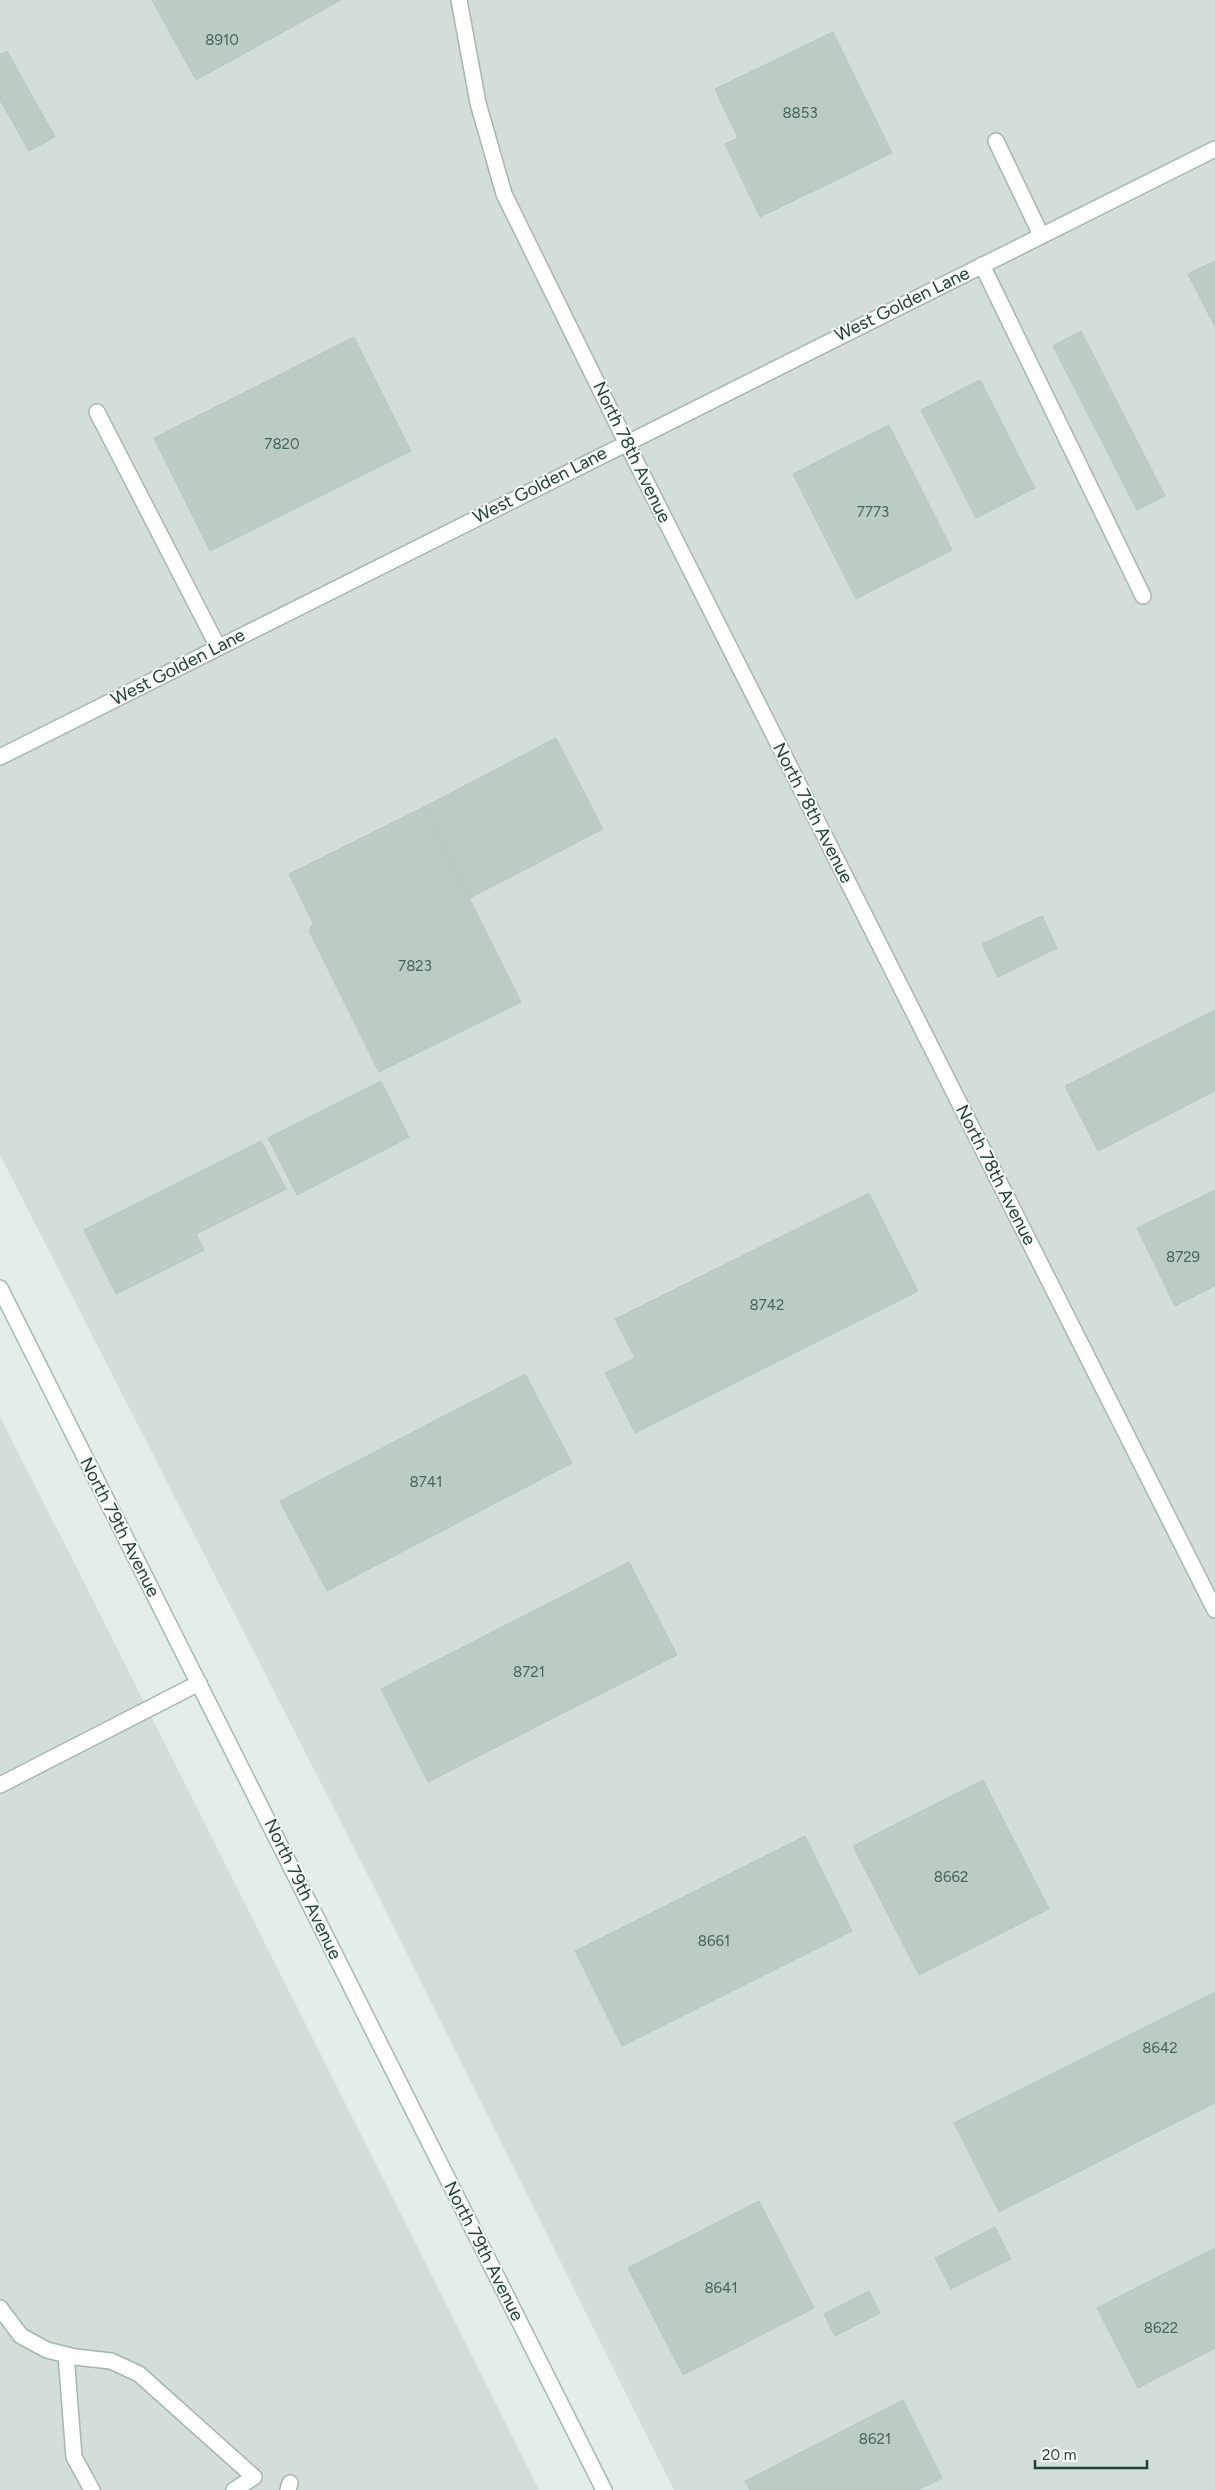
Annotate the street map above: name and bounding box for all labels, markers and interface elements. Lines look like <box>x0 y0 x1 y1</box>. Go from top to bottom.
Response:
house number: 8910 <box>205 31 239 49</box>
house number: 8853 <box>782 104 818 122</box>
street label: West Golden Lane <box>831 262 973 346</box>
street label: North 78th Avenue <box>588 378 676 526</box>
house number: 7820 <box>264 435 300 453</box>
street label: West Golden Lane <box>469 442 611 528</box>
house number: 7773 <box>857 503 889 521</box>
street label: West Golden Lane <box>107 624 249 710</box>
street label: North 78th Avenue <box>768 739 858 887</box>
house number: 7823 <box>398 957 432 975</box>
street label: North 78th Avenue <box>951 1101 1041 1249</box>
house number: 8729 <box>1166 1248 1200 1266</box>
house number: 8742 <box>750 1296 784 1314</box>
street label: North 79th Avenue <box>75 1453 165 1601</box>
house number: 8741 <box>410 1473 442 1491</box>
house number: 8721 <box>513 1663 545 1681</box>
street label: North 79th Avenue <box>259 1815 347 1963</box>
house number: 8662 <box>934 1868 968 1886</box>
house number: 8661 <box>698 1932 730 1950</box>
house number: 8642 <box>1142 2039 1178 2057</box>
street label: North 79th Avenue <box>439 2177 529 2325</box>
house number: 8641 <box>704 2279 738 2297</box>
house number: 8622 <box>1144 2319 1178 2337</box>
house number: 8621 <box>859 2430 891 2448</box>
scale bar <box>1035 2438 1148 2470</box>
text: 20 m <box>1042 2446 1076 2464</box>

